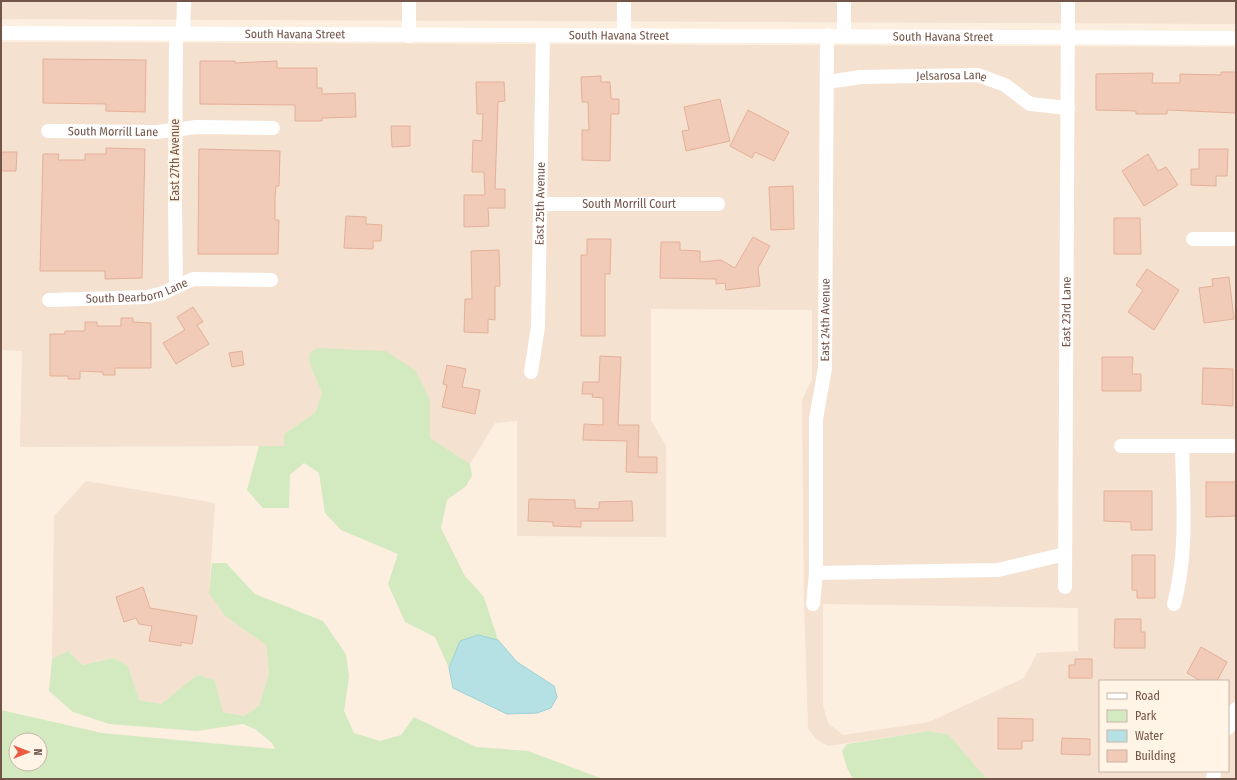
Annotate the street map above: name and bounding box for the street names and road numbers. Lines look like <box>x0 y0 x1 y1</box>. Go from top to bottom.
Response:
street label: South Havana Street <box>245 27 345 41</box>
street label: South Havana Street <box>569 28 669 43</box>
street label: South Havana Street <box>893 30 993 44</box>
street label: Jelsarosa Lane <box>916 68 989 85</box>
street label: East 27th Avenue <box>168 119 182 201</box>
street label: South Morrill Lane <box>68 124 158 139</box>
street label: East 25th Avenue <box>532 162 548 245</box>
street label: South Morrill Court <box>582 197 676 211</box>
street label: South Dearborn Lane <box>86 275 190 306</box>
street label: East 23rd Lane <box>1059 277 1074 347</box>
street label: East 24th Avenue <box>818 278 833 362</box>

